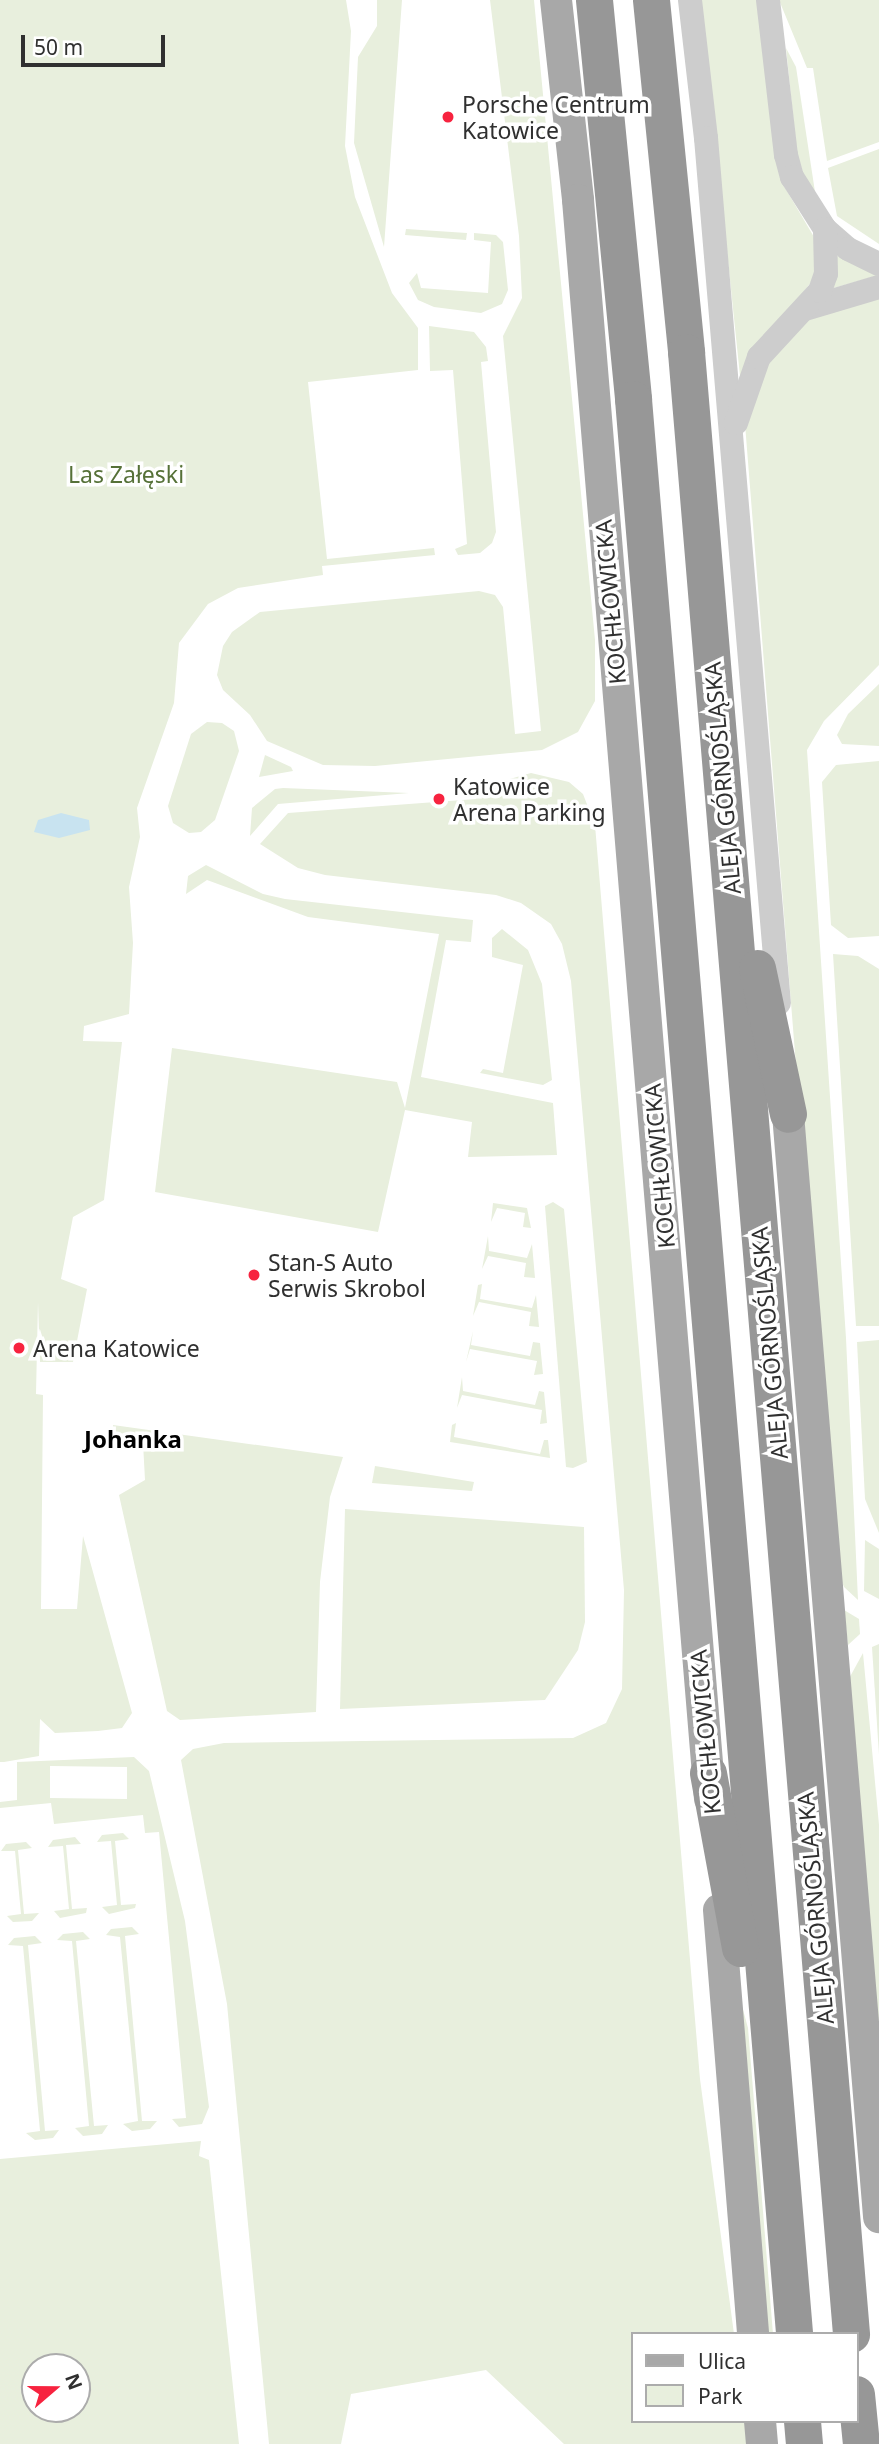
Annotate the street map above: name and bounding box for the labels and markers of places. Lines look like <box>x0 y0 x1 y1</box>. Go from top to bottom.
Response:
place label: Porsche Centrum Katowice <box>462 90 650 144</box>
marker: Porsche Centrum Katowice <box>440 109 456 125</box>
place label: Katowice Arena Parking <box>453 772 606 826</box>
marker: Katowice Arena Parking <box>431 791 447 807</box>
place label: Stan-S Auto Serwis Skrobol <box>268 1248 426 1302</box>
marker: Stan-S Auto Serwis Skrobol <box>246 1267 262 1283</box>
place label: Arena Katowice <box>33 1334 200 1362</box>
marker: Arena Katowice <box>11 1340 27 1356</box>

